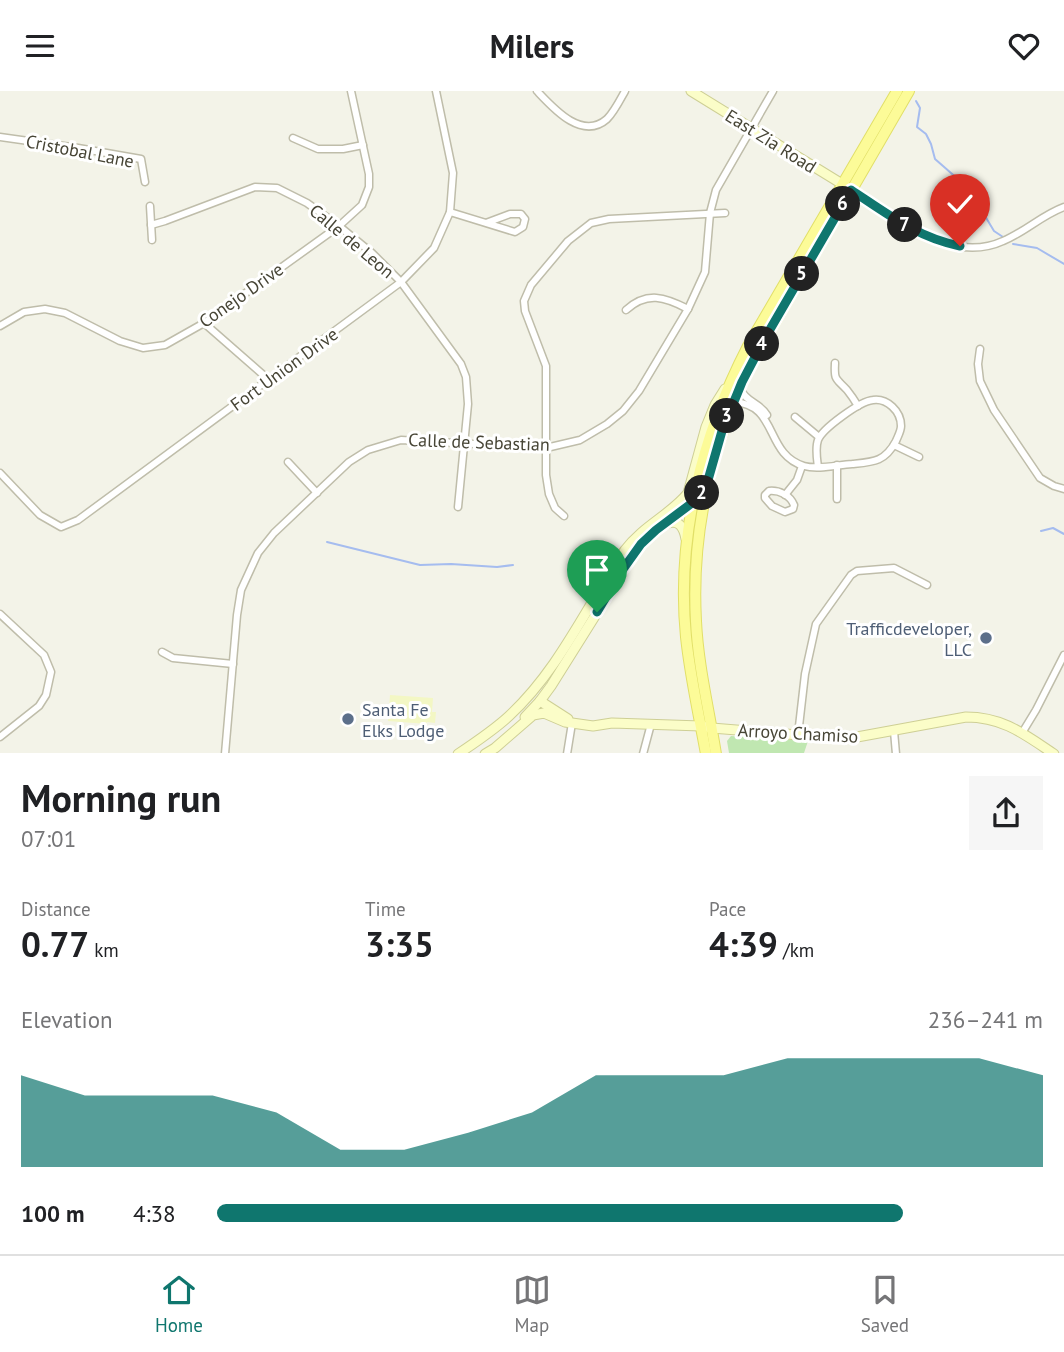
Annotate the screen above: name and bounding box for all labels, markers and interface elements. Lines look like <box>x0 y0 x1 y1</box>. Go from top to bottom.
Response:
text: Milers <box>490 25 574 67</box>
icon: menu <box>21 27 59 65</box>
icon: heart <box>1005 27 1043 65</box>
street label: East Zia Road <box>721 104 821 178</box>
street label: Cristobal Lane <box>24 129 136 173</box>
pin <box>930 174 990 246</box>
icon: check <box>941 185 979 223</box>
pin: 6 <box>826 187 860 221</box>
text: 6 <box>837 191 848 215</box>
street label: Calle de Leon <box>305 199 399 283</box>
pin: 7 <box>888 207 922 243</box>
text: 7 <box>899 212 910 236</box>
pin: 5 <box>784 257 820 291</box>
street label: Conejo Drive <box>194 258 288 332</box>
text: 5 <box>796 261 807 285</box>
street label: Fort Union Drive <box>226 322 342 416</box>
pin: 4 <box>744 327 780 361</box>
text: 4 <box>756 331 767 355</box>
pin: 3 <box>710 399 744 433</box>
text: 3 <box>721 403 732 427</box>
street label: Calle de Sebastian <box>408 428 550 456</box>
pin: 2 <box>684 475 720 511</box>
text: 2 <box>696 480 707 504</box>
pin <box>567 540 627 612</box>
icon: arrive <box>578 551 616 589</box>
place label: Trafficdeveloper, LLC <box>846 617 972 661</box>
marker: Trafficdeveloper, LLC <box>978 630 994 646</box>
place label: Santa Fe Elks Lodge <box>362 698 444 742</box>
marker: Santa Fe Elks Lodge <box>340 711 356 727</box>
street label: Arroyo Chamiso <box>737 718 859 748</box>
text: Morning run <box>21 773 221 822</box>
button: share <box>969 776 1043 850</box>
text: 07:01 <box>21 824 76 853</box>
text: Distance <box>21 897 91 921</box>
text: Time <box>365 897 406 921</box>
text: Pace <box>709 897 746 921</box>
text: 0.77 <box>21 921 89 967</box>
text: 3:35 <box>365 921 434 967</box>
text: 4:39 <box>709 921 778 967</box>
text: km <box>89 938 119 962</box>
text: /km <box>778 938 814 962</box>
text: Elevation <box>21 1005 113 1034</box>
text: 236–241 m <box>928 1005 1043 1034</box>
text: 100 m <box>21 1199 84 1228</box>
text: 4:38 <box>133 1199 176 1228</box>
tab: Home <box>155 1271 203 1337</box>
tab: Map <box>513 1271 551 1337</box>
tab: Saved <box>861 1271 909 1337</box>

